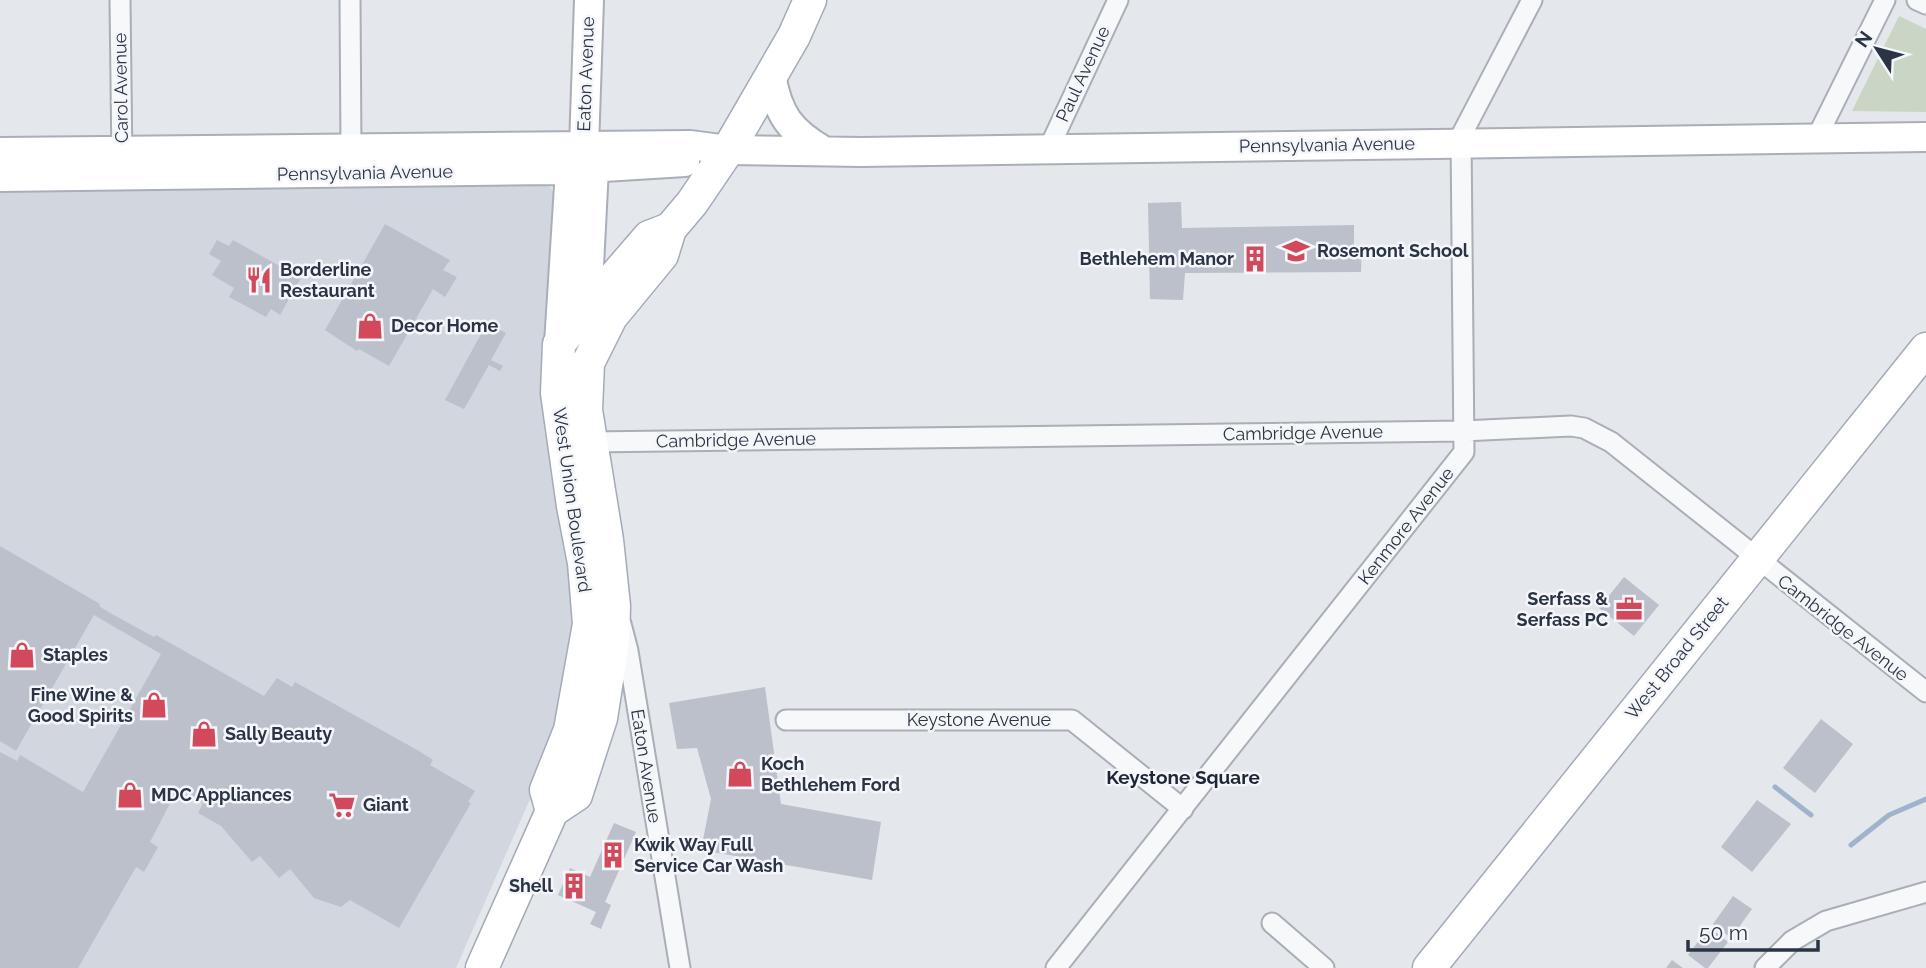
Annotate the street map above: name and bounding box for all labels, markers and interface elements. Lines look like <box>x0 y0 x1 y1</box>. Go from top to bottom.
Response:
north arrow <box>1842 14 1912 84</box>
street label: Eaton Avenue <box>573 16 598 132</box>
street label: Paul Avenue <box>1051 22 1114 125</box>
text: N <box>1850 27 1876 51</box>
street label: Carol Avenue <box>109 32 132 143</box>
street label: Pennsylvania Avenue <box>1239 132 1416 157</box>
street label: Pennsylvania Avenue <box>277 160 454 185</box>
school or university icon: Rosemont School <box>1281 236 1311 266</box>
place label: Rosemont School <box>1317 240 1469 261</box>
building icon: Bethlehem Manor <box>1240 244 1270 274</box>
place label: Bethlehem Manor <box>1080 248 1234 269</box>
place label: Borderline Restaurant <box>280 259 375 301</box>
restaurant icon: Borderline Restaurant <box>244 265 274 295</box>
shop icon: Decor Home <box>355 311 385 341</box>
place label: Decor Home <box>391 315 498 336</box>
street label: West Union Boulevard <box>549 406 596 594</box>
street label: Cambridge Avenue <box>1223 421 1384 444</box>
street label: Cambridge Avenue <box>656 428 817 451</box>
street label: Kenmore Avenue <box>1353 463 1458 589</box>
street label: Cambridge Avenue <box>1774 570 1913 685</box>
place label: Serfass & Serfass PC <box>1517 588 1608 630</box>
street label: West Broad Street <box>1621 592 1733 723</box>
office icon: Serfass & Serfass PC <box>1614 594 1644 624</box>
shop icon: Staples <box>7 640 37 670</box>
place label: Staples <box>43 644 108 665</box>
place label: Fine Wine & Good Spirits <box>28 684 133 726</box>
shop icon: Fine Wine & Good Spirits <box>139 690 169 720</box>
street label: Eaton Avenue <box>627 708 666 825</box>
street label: Keystone Avenue <box>907 709 1052 730</box>
shop icon: Sally Beauty <box>189 719 219 749</box>
place label: Sally Beauty <box>225 723 332 744</box>
place label: Koch Bethlehem Ford <box>761 753 900 795</box>
shop icon: Koch Bethlehem Ford <box>725 759 755 789</box>
district label: Keystone Square <box>1106 766 1260 788</box>
shop icon: MDC Appliances <box>115 780 145 810</box>
place label: MDC Appliances <box>151 784 292 805</box>
supermarket icon: Giant <box>327 790 357 820</box>
place label: Giant <box>363 794 409 815</box>
place label: Kwik Way Full Service Car Wash <box>634 834 783 876</box>
building icon: Kwik Way Full Service Car Wash <box>598 840 628 870</box>
building icon: Shell <box>559 871 589 901</box>
place label: Shell <box>509 875 553 896</box>
scale bar <box>1688 908 1818 952</box>
text: 50 m <box>1699 920 1748 945</box>

